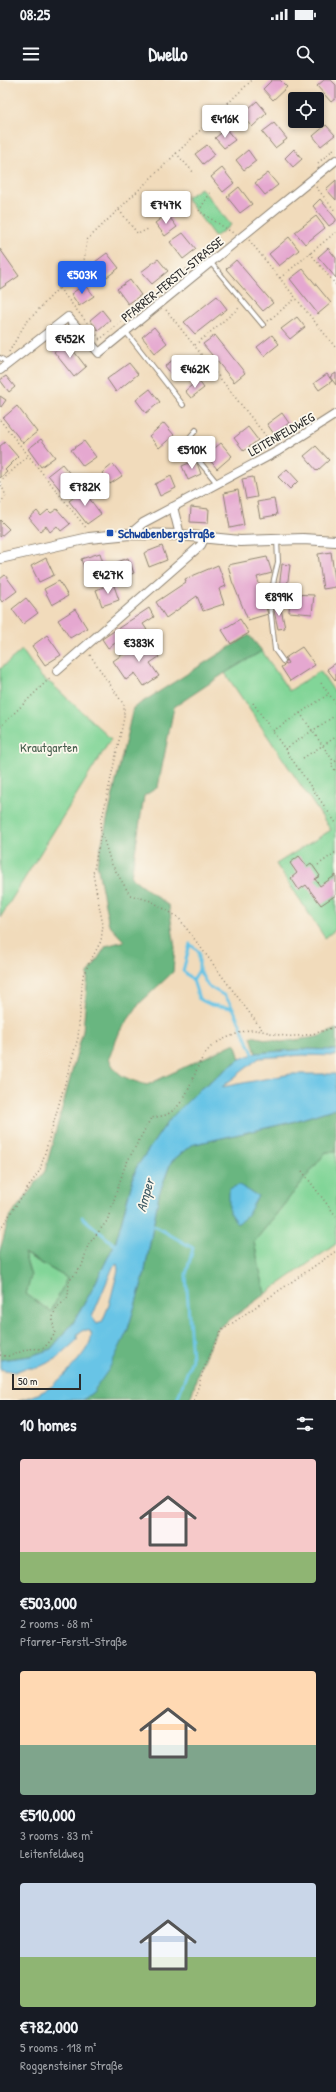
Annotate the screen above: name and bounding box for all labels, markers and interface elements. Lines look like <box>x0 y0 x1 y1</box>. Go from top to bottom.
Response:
text: 08:25 <box>20 4 50 25</box>
text: Dwello <box>148 42 188 67</box>
icon: menu <box>20 43 42 65</box>
icon: search <box>294 43 316 65</box>
map controls <box>288 92 324 128</box>
button: locate <box>288 92 324 128</box>
pin: €416K <box>197 105 253 139</box>
text: €416K <box>211 109 239 127</box>
pin: €747K <box>138 191 194 225</box>
text: €747K <box>151 195 181 213</box>
street label: PFARRER-FERSTL-STRASSE <box>117 232 227 326</box>
pin: €503K <box>54 261 110 295</box>
text: €503K <box>67 265 97 283</box>
pin: €452K <box>42 325 98 359</box>
text: €452K <box>55 329 85 347</box>
pin: €462K <box>167 355 223 389</box>
text: €462K <box>180 359 210 377</box>
street label: LEITENFELDWEG <box>244 407 318 460</box>
pin: €510K <box>164 436 220 470</box>
text: €510K <box>177 440 207 458</box>
pin: €782K <box>57 473 113 507</box>
text: €782K <box>69 477 101 495</box>
place label: Schwabenbergstraße <box>118 524 216 543</box>
marker: Schwabenbergstraße <box>105 528 115 538</box>
pin: €427K <box>80 561 136 595</box>
text: €427K <box>93 565 123 583</box>
pin: €899K <box>251 583 307 617</box>
text: €899K <box>265 587 293 605</box>
pin: €383K <box>111 629 167 663</box>
text: €383K <box>124 633 154 651</box>
park label: Krautgarten <box>20 738 78 756</box>
water label: Amper <box>131 1175 160 1214</box>
scale bar <box>12 1372 81 1391</box>
text: 50 m <box>18 1374 38 1388</box>
text: 10 homes <box>20 1413 77 1436</box>
icon: filters <box>294 1413 316 1435</box>
icon: home <box>132 1485 204 1557</box>
text: €503,000 <box>20 1591 77 1614</box>
text: 2 rooms · 68 m² <box>20 1614 93 1632</box>
text: Pfarrer-Ferstl-Straße <box>20 1632 127 1650</box>
icon: home <box>132 1697 204 1769</box>
text: €510,000 <box>20 1803 75 1826</box>
text: 3 rooms · 83 m² <box>20 1826 93 1844</box>
text: Leitenfeldweg <box>20 1844 84 1862</box>
icon: home <box>132 1909 204 1981</box>
text: €782,000 <box>20 2015 78 2038</box>
text: 5 rooms · 118 m² <box>20 2038 96 2056</box>
text: Roggensteiner Straße <box>20 2056 123 2074</box>

